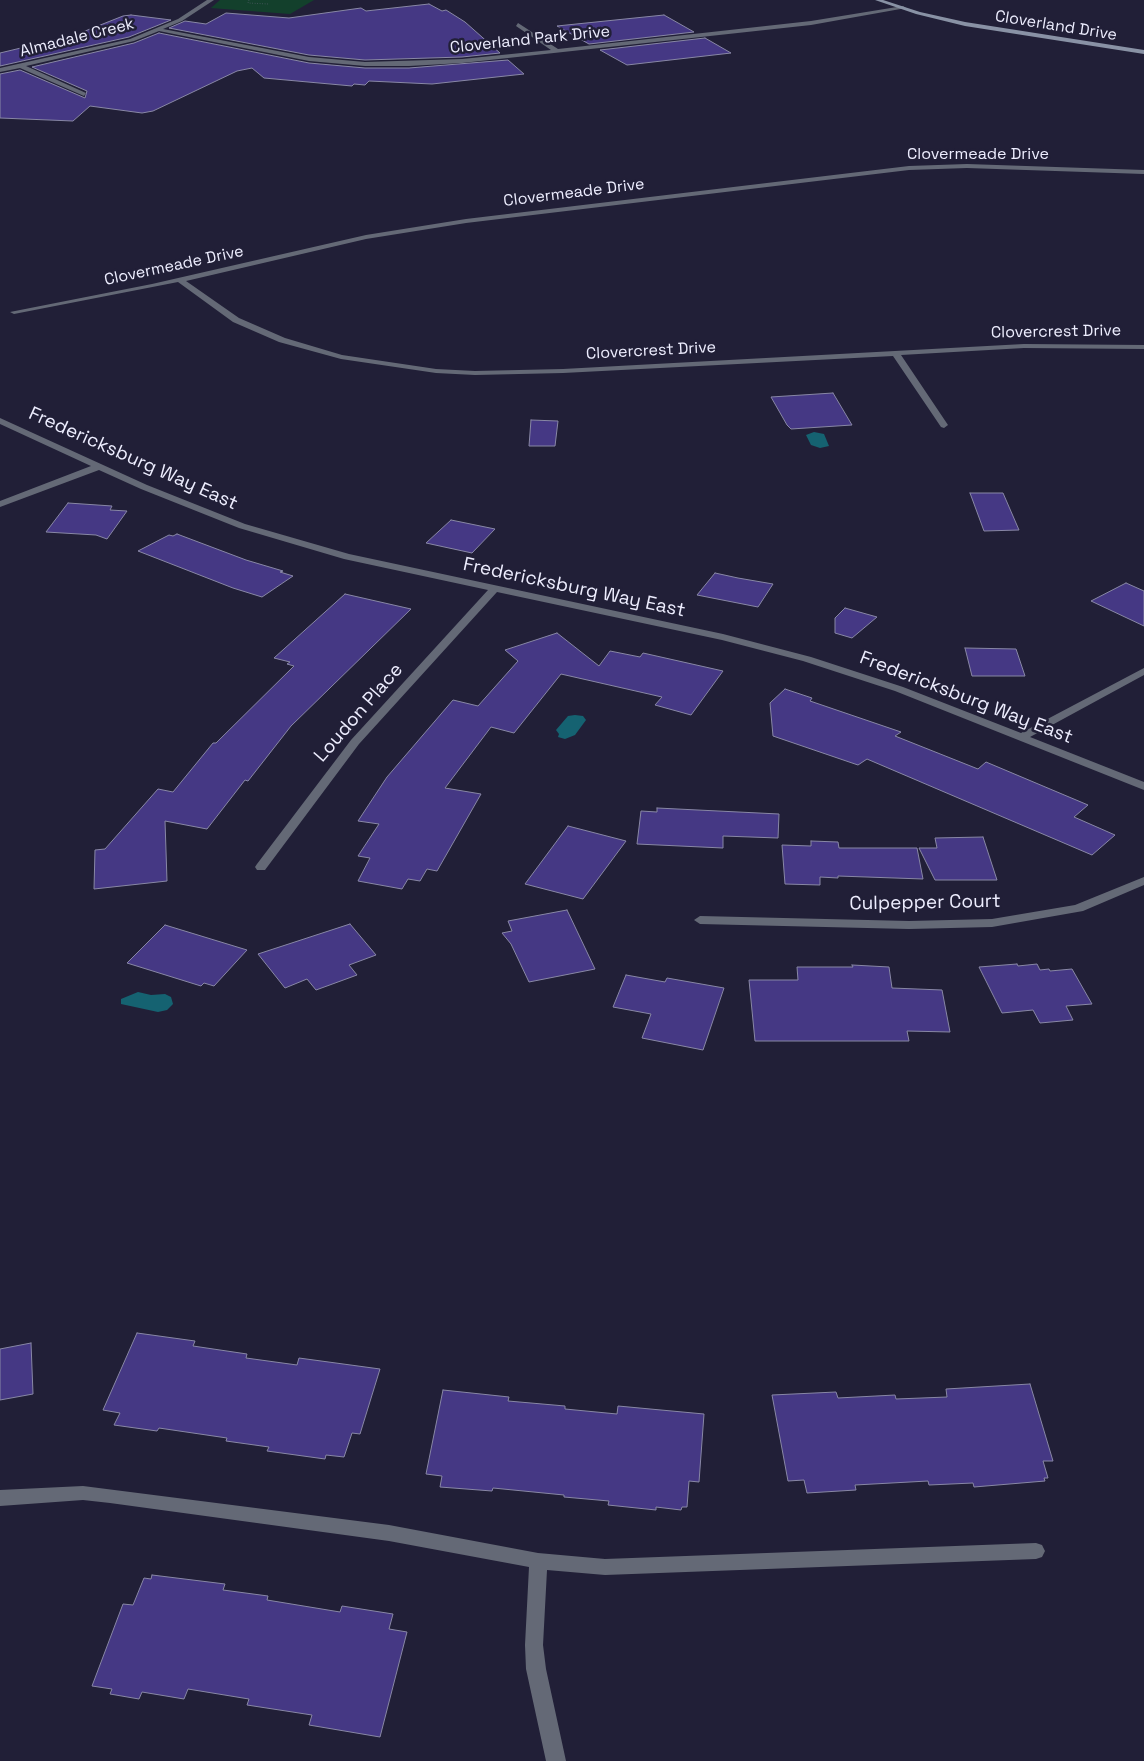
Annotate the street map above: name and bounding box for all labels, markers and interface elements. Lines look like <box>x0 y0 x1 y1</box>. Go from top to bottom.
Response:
street label: Cloverland Drive <box>994 7 1118 45</box>
street label: Almadale Creek <box>18 14 136 62</box>
street label: Cloverland Park Drive <box>449 22 611 58</box>
street label: Clovermeade Drive <box>907 145 1049 165</box>
street label: Clovermeade Drive <box>502 175 646 211</box>
street label: Clovermeade Drive <box>103 242 245 290</box>
street label: Clovercrest Drive <box>991 321 1121 343</box>
street label: Clovercrest Drive <box>586 338 716 364</box>
street label: Fredericksburg Way East <box>25 403 241 515</box>
street label: Fredericksburg Way East <box>461 553 687 623</box>
street label: Fredericksburg Way East <box>856 647 1076 749</box>
street label: Loudon Place <box>310 659 408 767</box>
street label: Culpepper Court <box>849 890 1001 916</box>

